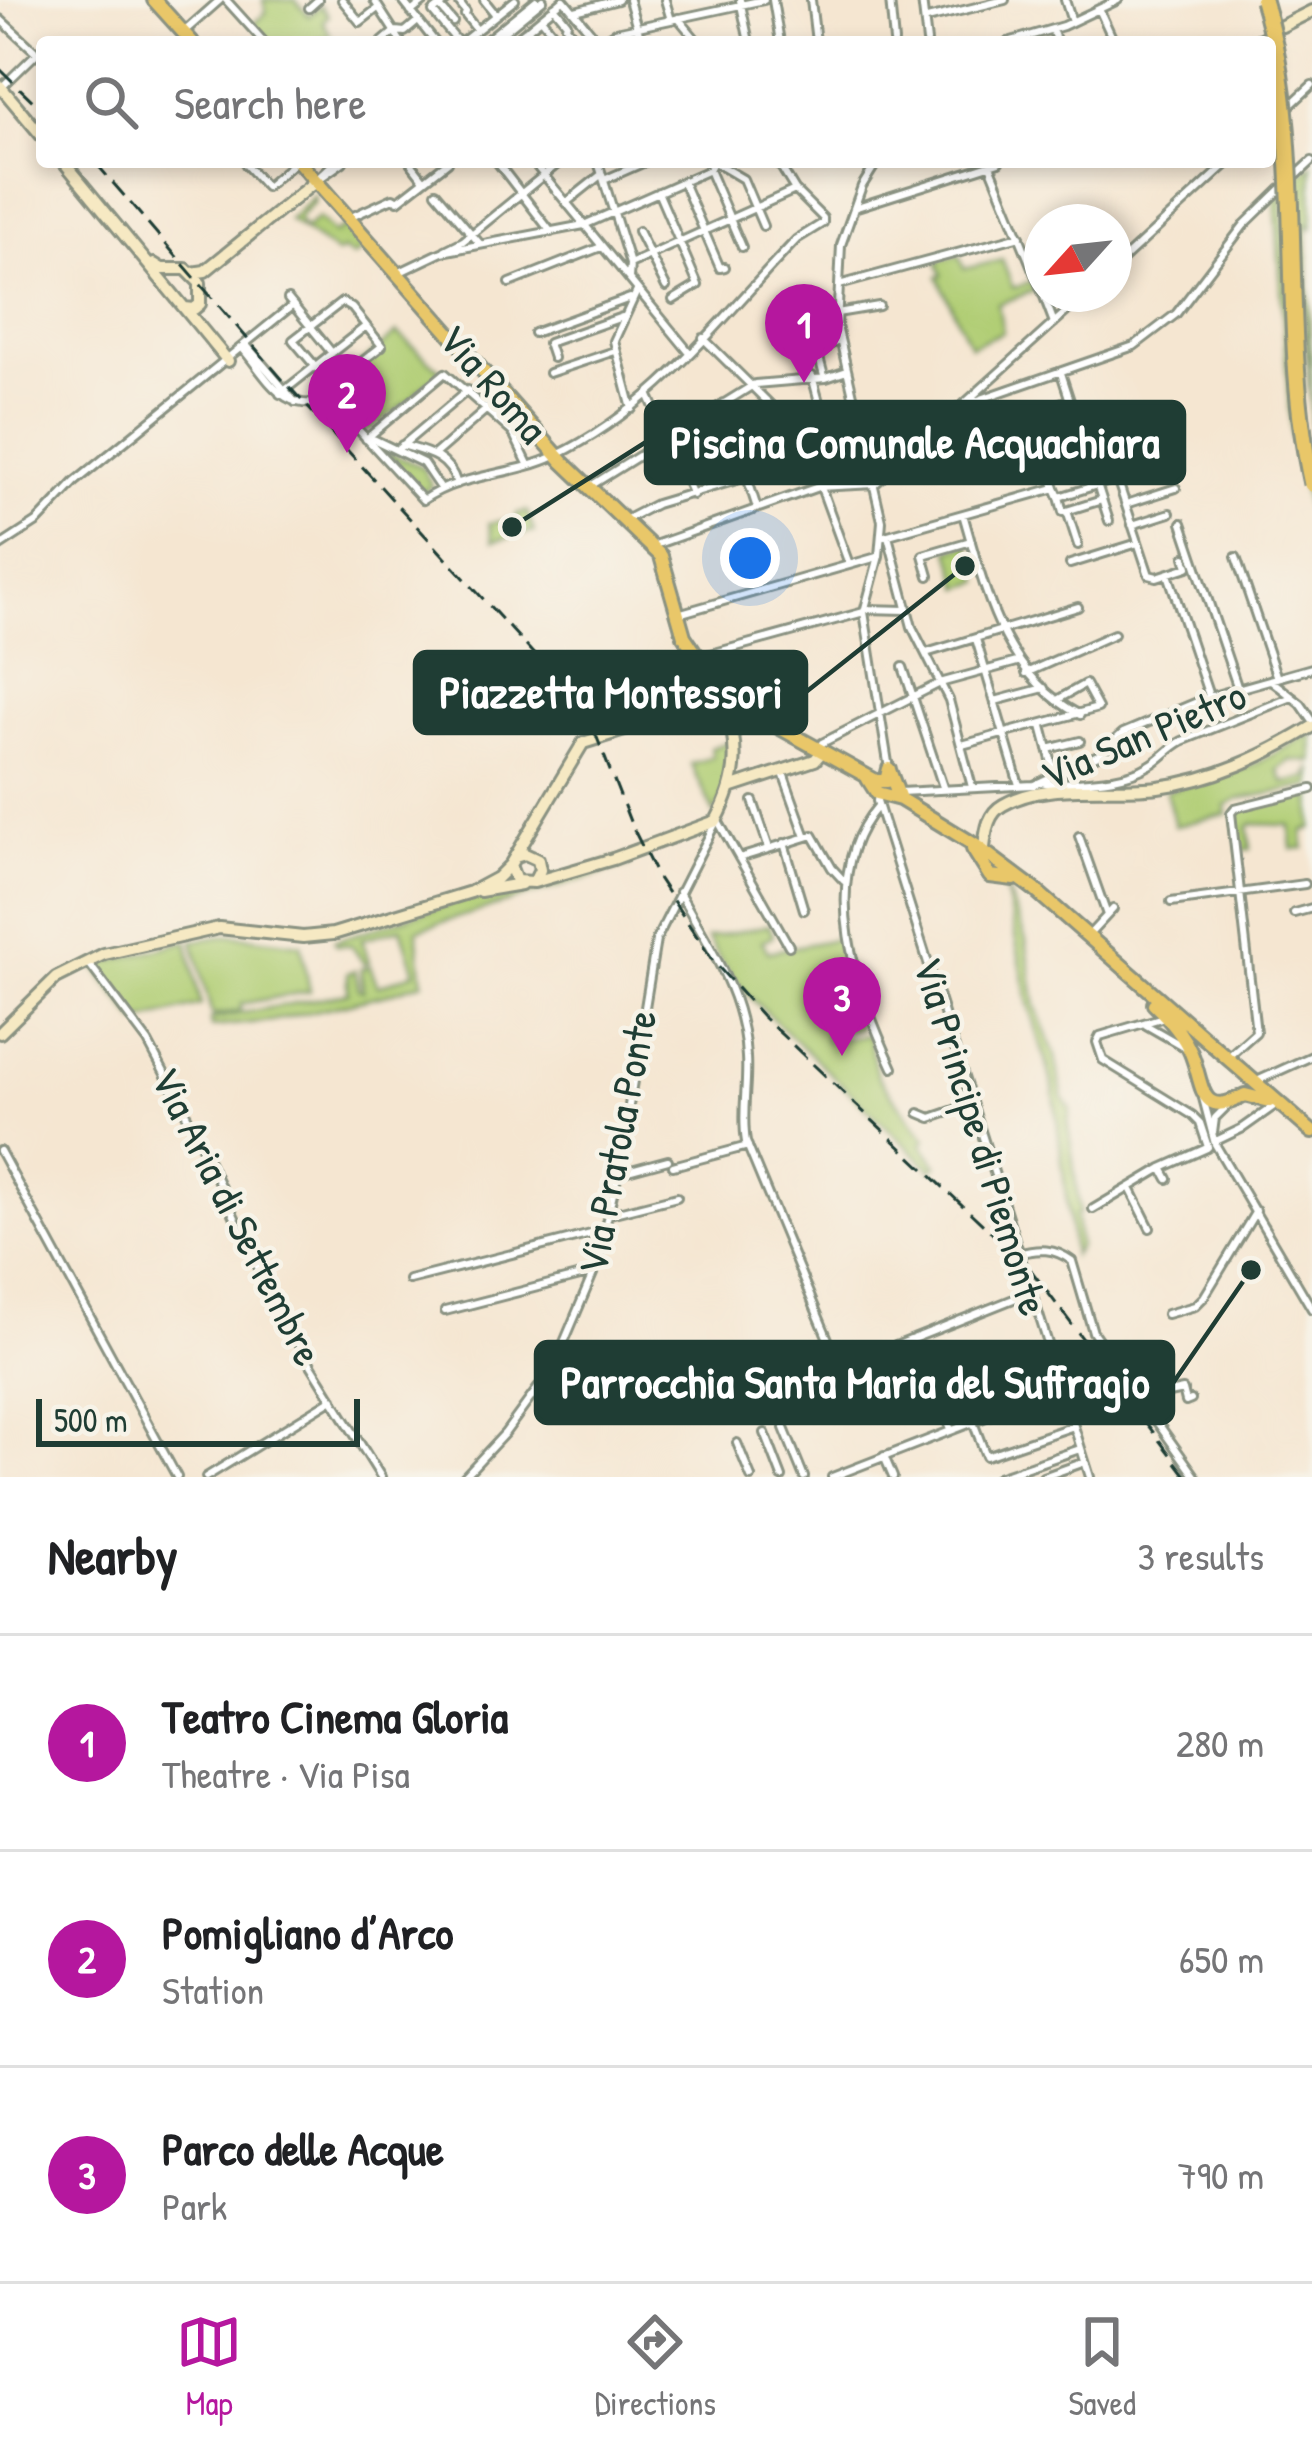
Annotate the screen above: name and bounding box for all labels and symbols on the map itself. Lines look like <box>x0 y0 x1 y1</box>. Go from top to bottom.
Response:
north arrow <box>1024 204 1132 312</box>
pin: 1 <box>765 284 843 383</box>
street label: Via Roma <box>427 311 561 455</box>
pin: 2 <box>308 354 386 453</box>
callout: Piscina Comunale Acquachiara <box>646 402 1184 483</box>
text: Piscina Comunale Acquachiara <box>670 411 1160 473</box>
your location <box>720 528 780 588</box>
callout: Piazzetta Montessori <box>415 652 806 733</box>
text: Piazzetta Montessori <box>439 661 783 722</box>
street label: Via San Pietro <box>1032 665 1254 803</box>
street label: Via Principe di Piemonte <box>900 950 1064 1322</box>
pin: 3 <box>803 957 881 1056</box>
street label: Via Pratola Ponte <box>562 1005 670 1279</box>
street label: Via Aria di Settembre <box>138 1057 338 1375</box>
callout: Parrocchia Santa Maria del Suffragio <box>536 1342 1173 1423</box>
text: Parrocchia Santa Maria del Suffragio <box>560 1351 1150 1413</box>
scale bar <box>36 1393 360 1446</box>

